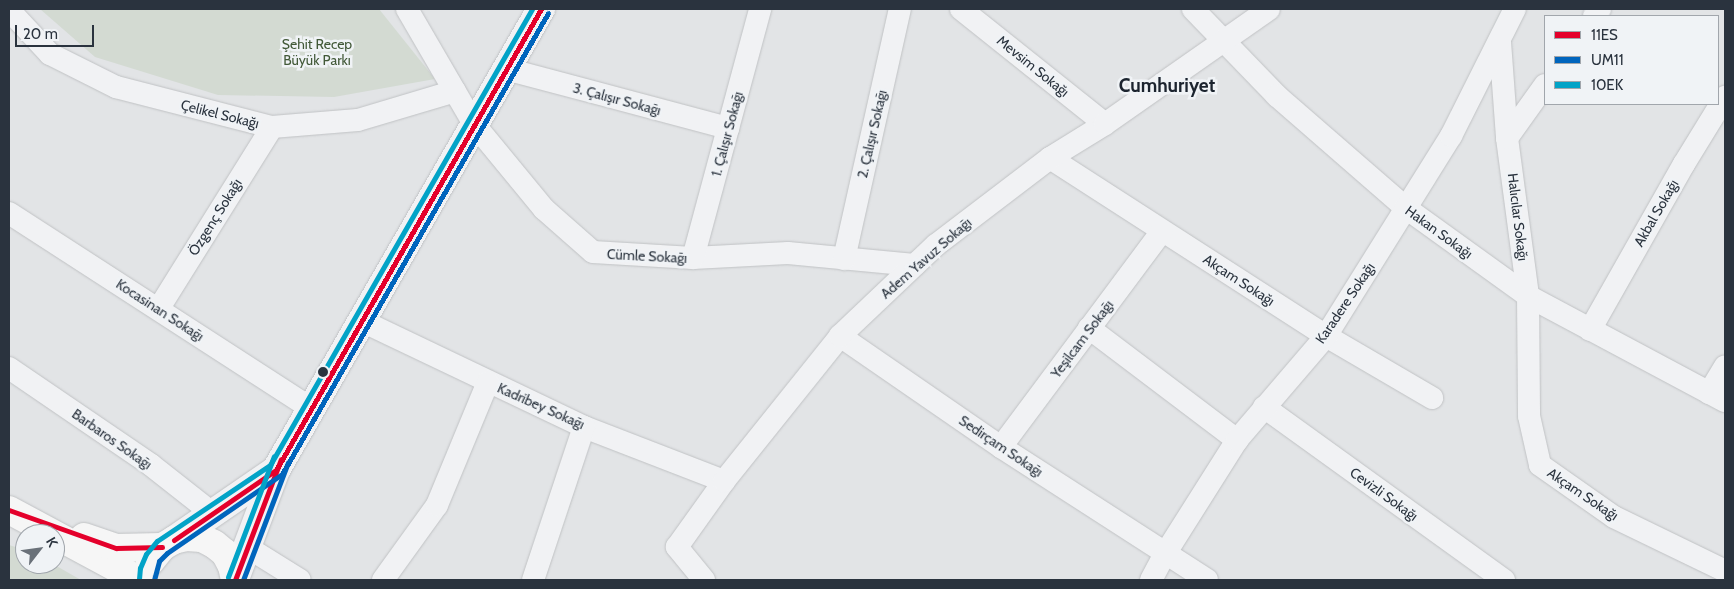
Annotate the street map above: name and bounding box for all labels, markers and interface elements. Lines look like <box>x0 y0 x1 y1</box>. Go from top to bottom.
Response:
scale bar <box>18 15 96 47</box>
legend <box>1544 15 1719 105</box>
text: 20 m <box>23 25 58 43</box>
text: 11ES <box>1591 26 1618 44</box>
street label: Mevsim Sokağı <box>993 32 1073 100</box>
park label: Şehit Recep Büyük Parkı <box>282 36 352 68</box>
text: UM11 <box>1591 51 1624 69</box>
district label: Cumhuriyet <box>1119 75 1215 97</box>
text: 10EK <box>1591 76 1623 94</box>
street label: 3. Çalışır Sokağı <box>571 79 663 119</box>
street label: 2. Çalışır Sokağı <box>854 88 890 180</box>
street label: 1. Çalışır Sokağı <box>708 90 746 178</box>
street label: Çelikel Sokağı <box>179 96 261 132</box>
street label: Halıcılar Sokağı <box>1504 172 1532 262</box>
street label: Özgenç Sokağı <box>185 175 245 259</box>
street label: Akbal Sokağı <box>1630 177 1682 249</box>
street label: Hakan Sokağı <box>1402 202 1476 262</box>
street label: Adem Yavuz Sokağı <box>877 214 975 302</box>
street label: Cümle Sokağı <box>606 246 688 266</box>
street label: Akçam Sokağı <box>1200 251 1278 309</box>
street label: Karadere Sokağı <box>1312 259 1378 347</box>
street label: Kocasinan Sokağı <box>113 275 207 345</box>
street label: Yeşilcam Sokağı <box>1047 297 1117 381</box>
unlabelled marker <box>318 367 328 377</box>
street label: Kadribey Sokağı <box>495 379 587 433</box>
street label: Barbaros Sokağı <box>69 405 155 473</box>
street label: Sedirçam Sokağı <box>956 412 1046 480</box>
street label: Cevizli Sokağı <box>1347 464 1421 524</box>
street label: Akçam Sokağı <box>1544 464 1622 524</box>
north arrow <box>15 524 65 574</box>
text: K <box>42 534 62 550</box>

